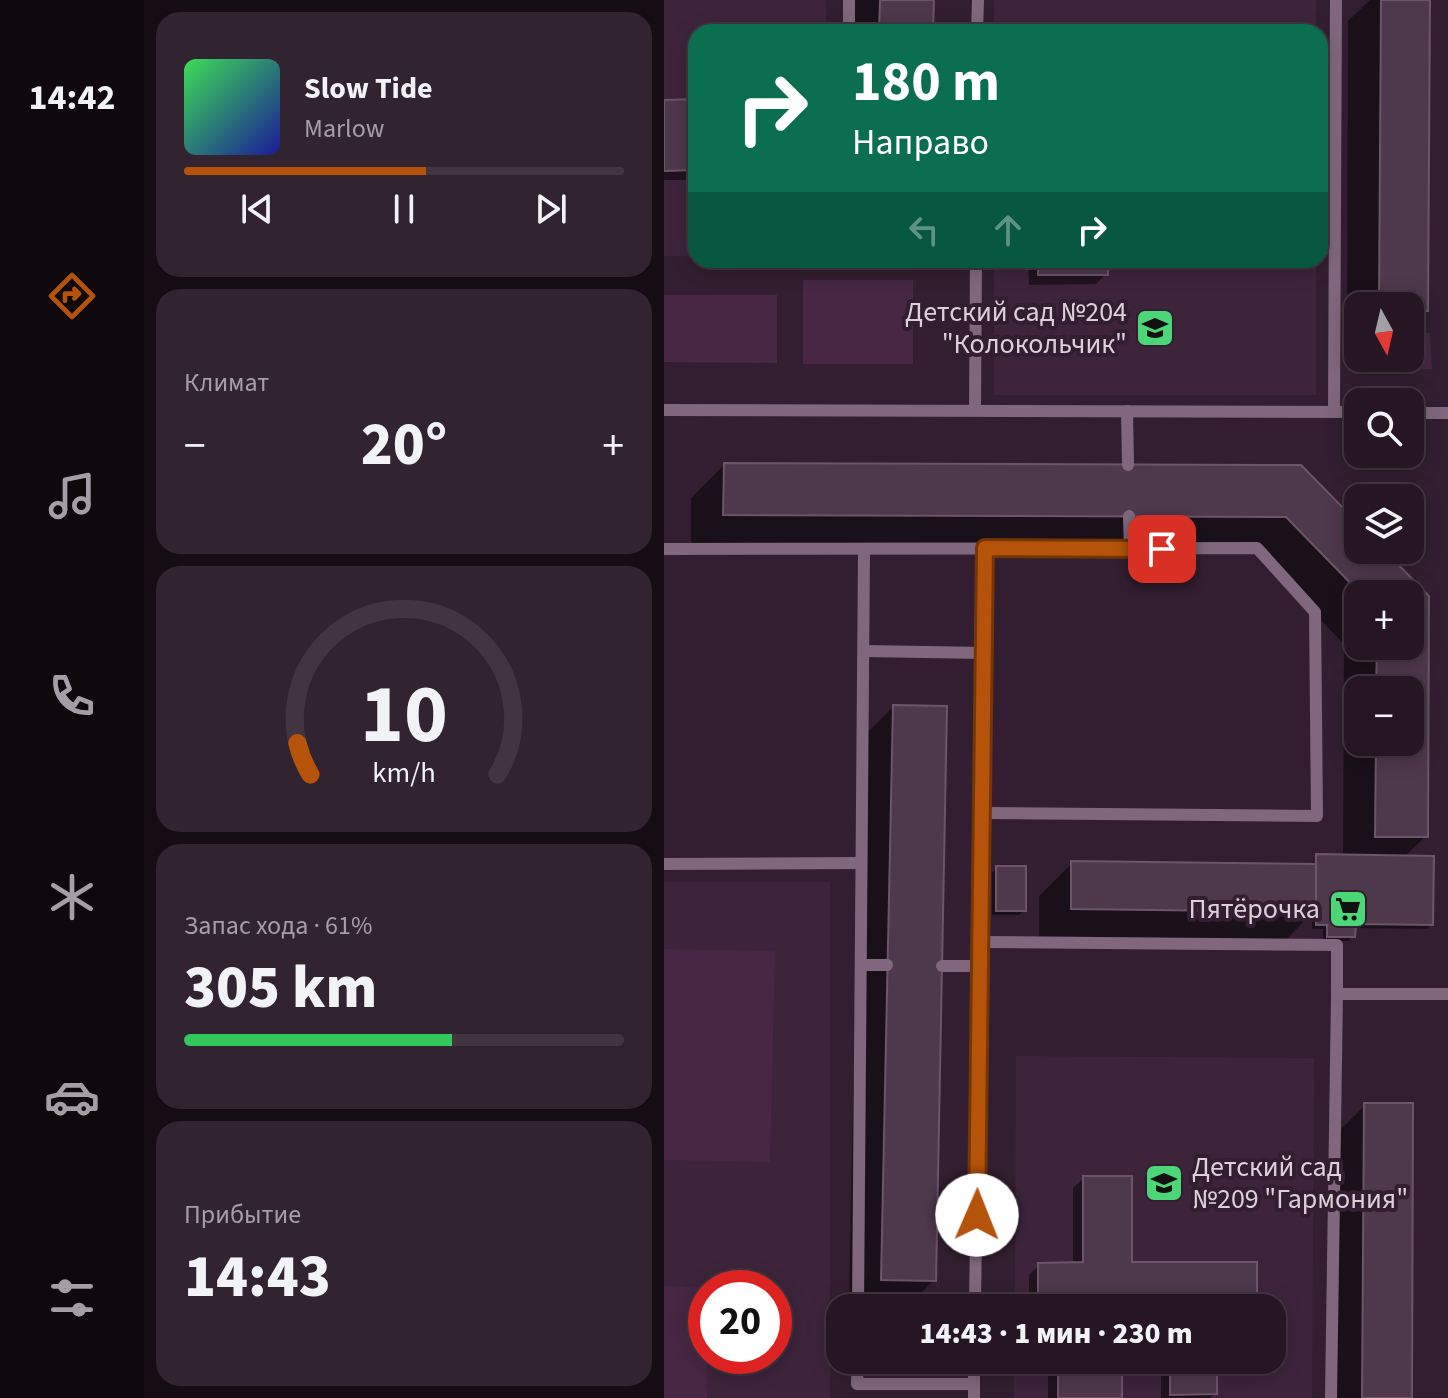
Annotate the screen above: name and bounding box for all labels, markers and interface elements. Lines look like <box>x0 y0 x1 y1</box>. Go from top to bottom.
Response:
text: 180 m <box>852 43 1000 122</box>
icon: right <box>720 56 824 160</box>
text: Slow Tide <box>304 67 433 110</box>
text: 14:42 <box>29 72 115 123</box>
text: Marlow <box>304 110 384 147</box>
text: Направо <box>852 117 989 168</box>
icon: previous <box>235 187 279 231</box>
icon: pause <box>382 187 426 231</box>
icon: next <box>529 187 573 231</box>
icon: left <box>902 208 946 252</box>
icon: ahead <box>986 208 1030 252</box>
icon: right <box>1070 208 1114 252</box>
icon: directions <box>44 268 100 324</box>
place label: Детский сад №204 "Колокольчик" <box>905 292 1127 364</box>
north arrow <box>1344 292 1424 372</box>
map controls <box>1344 292 1424 756</box>
school or university icon: Детский сад №204 "Колокольчик" <box>1134 307 1176 349</box>
text: Климат <box>184 364 269 401</box>
button: search <box>1344 388 1424 468</box>
text: 20° <box>361 403 447 488</box>
text: − <box>184 415 206 478</box>
text: + <box>602 415 624 478</box>
icon: music <box>44 468 100 524</box>
button: layers <box>1344 484 1424 564</box>
pin <box>1128 515 1196 583</box>
icon: arrive <box>1140 527 1184 571</box>
button: + <box>1344 580 1424 660</box>
text: 10 <box>360 656 448 774</box>
icon: phone <box>44 668 100 724</box>
button: − <box>1344 676 1424 756</box>
text: km/h <box>372 753 436 793</box>
icon: climate <box>44 869 100 925</box>
supermarket icon: Пятёрочка <box>1327 888 1369 930</box>
place label: Пятёрочка <box>1188 889 1320 929</box>
text: Запас хода · 61% <box>184 907 372 944</box>
text: 305 km <box>184 946 377 1031</box>
icon: car <box>44 1069 100 1125</box>
place label: Детский сад №209 "Гармония" <box>1192 1147 1408 1219</box>
school or university icon: Детский сад №209 "Гармония" <box>1143 1162 1185 1204</box>
position arrow <box>935 1173 1019 1257</box>
text: Прибытие <box>184 1196 301 1233</box>
text: 14:43 <box>184 1235 331 1320</box>
icon: filters <box>44 1270 100 1326</box>
speed limit sign: 20 <box>688 1270 792 1374</box>
text: 14:43 · 1 мин · 230 m <box>919 1312 1193 1355</box>

